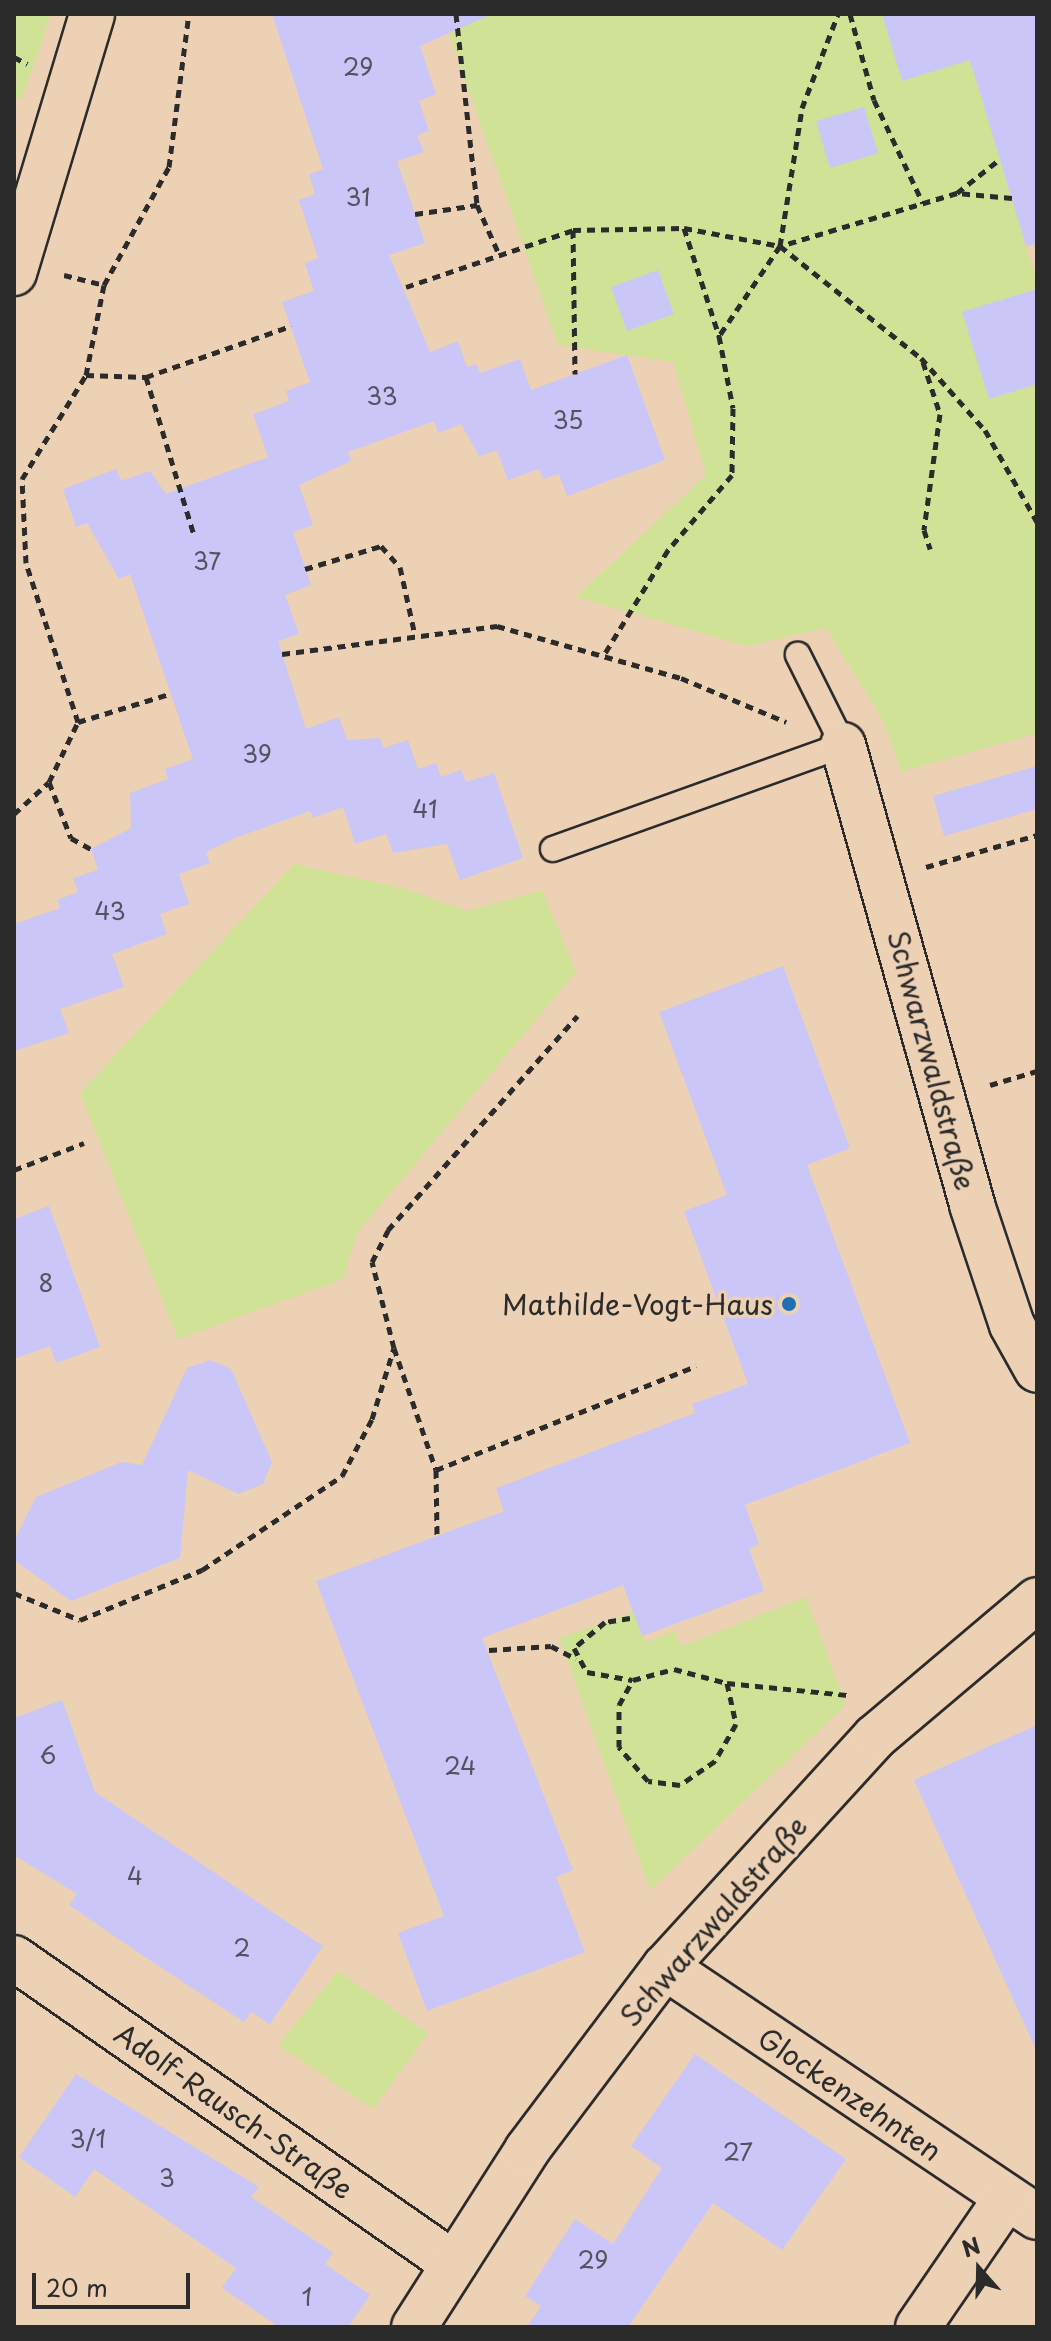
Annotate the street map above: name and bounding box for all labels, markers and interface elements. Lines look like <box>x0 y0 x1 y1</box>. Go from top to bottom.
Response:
house number: 29 <box>343 53 373 81</box>
house number: 31 <box>345 183 371 211</box>
house number: 33 <box>366 382 398 410</box>
house number: 35 <box>553 406 583 434</box>
house number: 37 <box>193 547 221 575</box>
house number: 39 <box>242 740 272 768</box>
house number: 41 <box>412 795 438 823</box>
house number: 43 <box>94 897 126 925</box>
street label: Schwarzwaldstraße <box>881 927 983 1193</box>
house number: 8 <box>39 1269 53 1297</box>
place label: Mathilde-Vogt-Haus <box>502 1287 773 1321</box>
marker: Mathilde-Vogt-Haus <box>780 1295 798 1313</box>
house number: 6 <box>40 1741 56 1769</box>
house number: 24 <box>444 1752 476 1780</box>
street label: Schwarzwaldstraße <box>613 1809 813 2033</box>
house number: 4 <box>127 1862 143 1890</box>
house number: 2 <box>234 1934 250 1962</box>
street label: Adolf-Rausch-Straße <box>109 2016 359 2206</box>
street label: Glockenzehnten <box>752 2020 948 2168</box>
house number: 3/1 <box>70 2125 106 2153</box>
house number: 27 <box>723 2138 753 2166</box>
house number: 3 <box>159 2164 175 2192</box>
text: N <box>957 2227 984 2264</box>
north arrow <box>939 2229 1019 2309</box>
house number: 29 <box>578 2246 608 2274</box>
scale bar <box>36 2257 194 2307</box>
text: 20 m <box>46 2269 108 2305</box>
house number: 1 <box>302 2283 312 2311</box>

